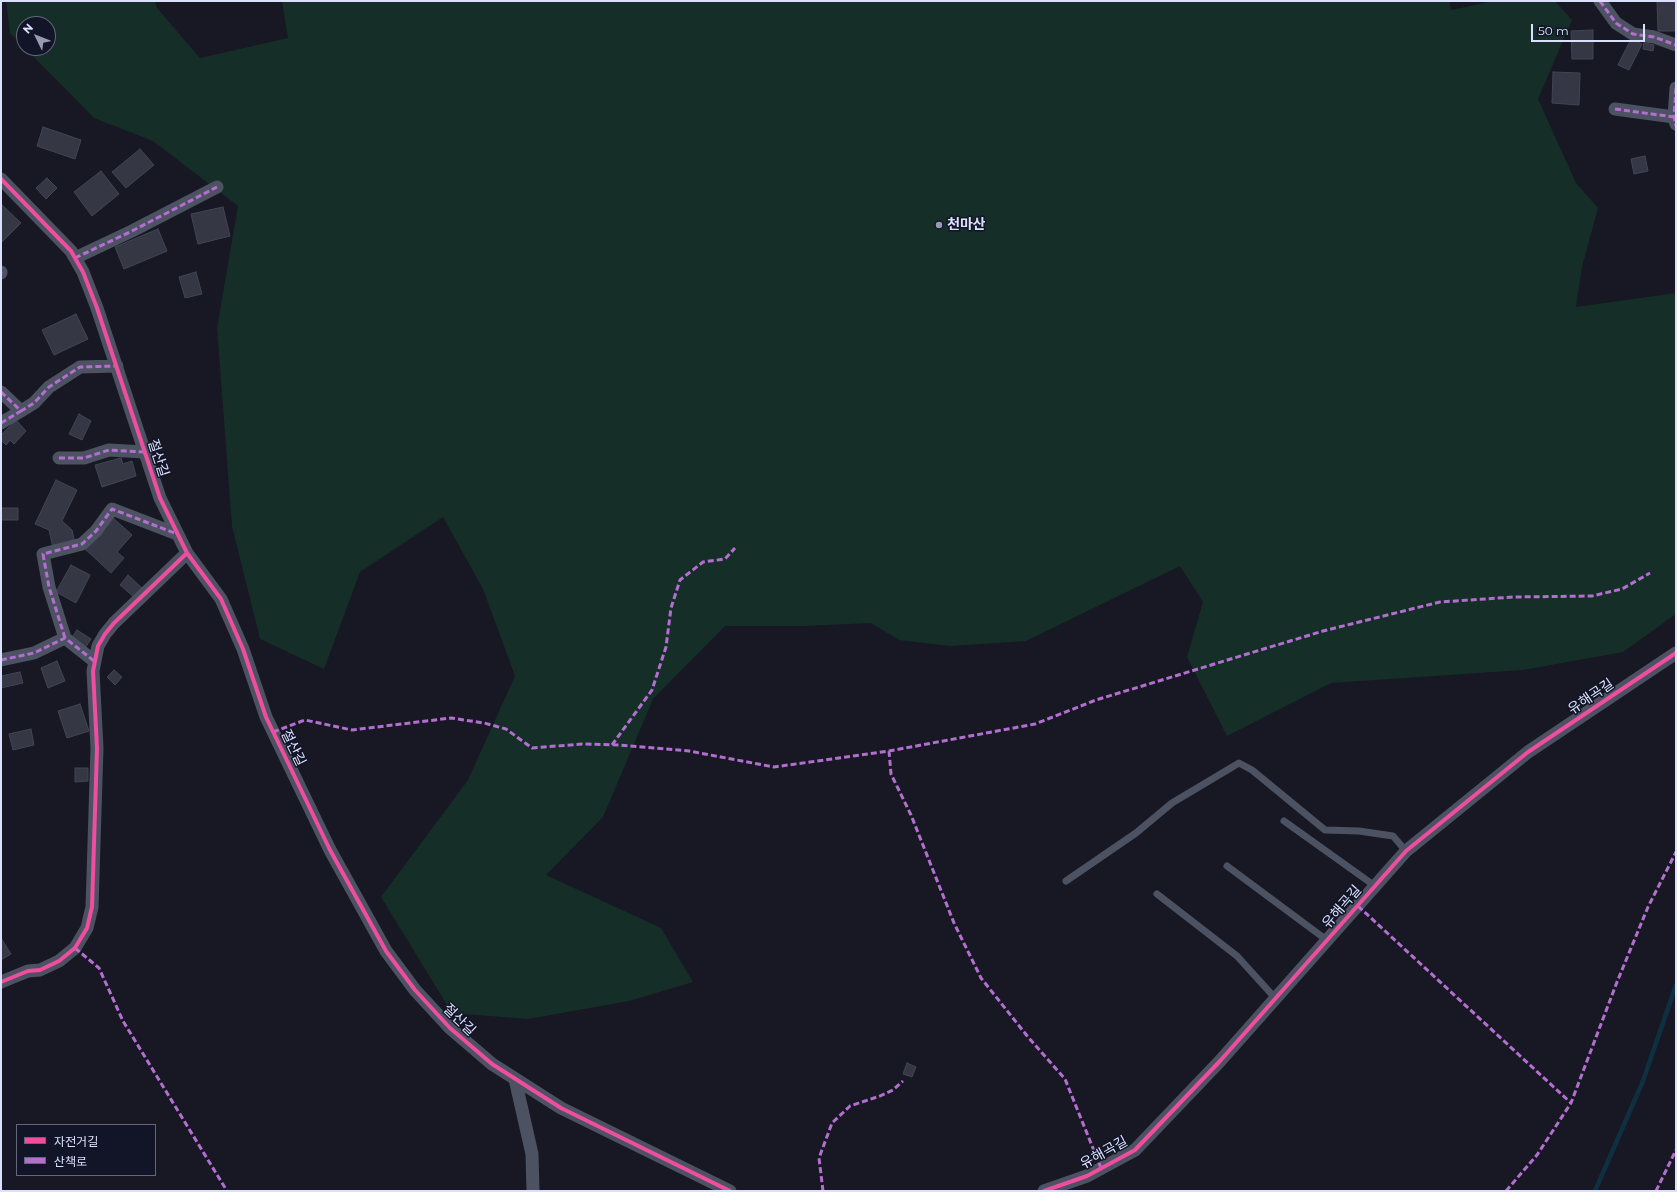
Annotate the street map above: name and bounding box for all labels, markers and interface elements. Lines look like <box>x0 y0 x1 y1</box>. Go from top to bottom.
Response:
north arrow <box>16 16 56 56</box>
scale bar <box>1533 16 1647 42</box>
text: N <box>20 20 36 37</box>
text: 50 m <box>1538 23 1569 38</box>
place label: 천마산 <box>947 217 986 233</box>
marker: 천마산 <box>934 220 944 230</box>
street label: 절산길 <box>144 437 172 479</box>
street label: 유해곡길 <box>1565 676 1617 718</box>
street label: 절산길 <box>277 727 309 769</box>
street label: 유해곡길 <box>1319 882 1365 932</box>
street label: 절산길 <box>439 1001 479 1039</box>
legend <box>16 1124 156 1176</box>
street label: 유해곡길 <box>1077 1133 1131 1173</box>
text: 자전거길 <box>54 1134 98 1149</box>
text: 산책로 <box>54 1154 87 1169</box>

